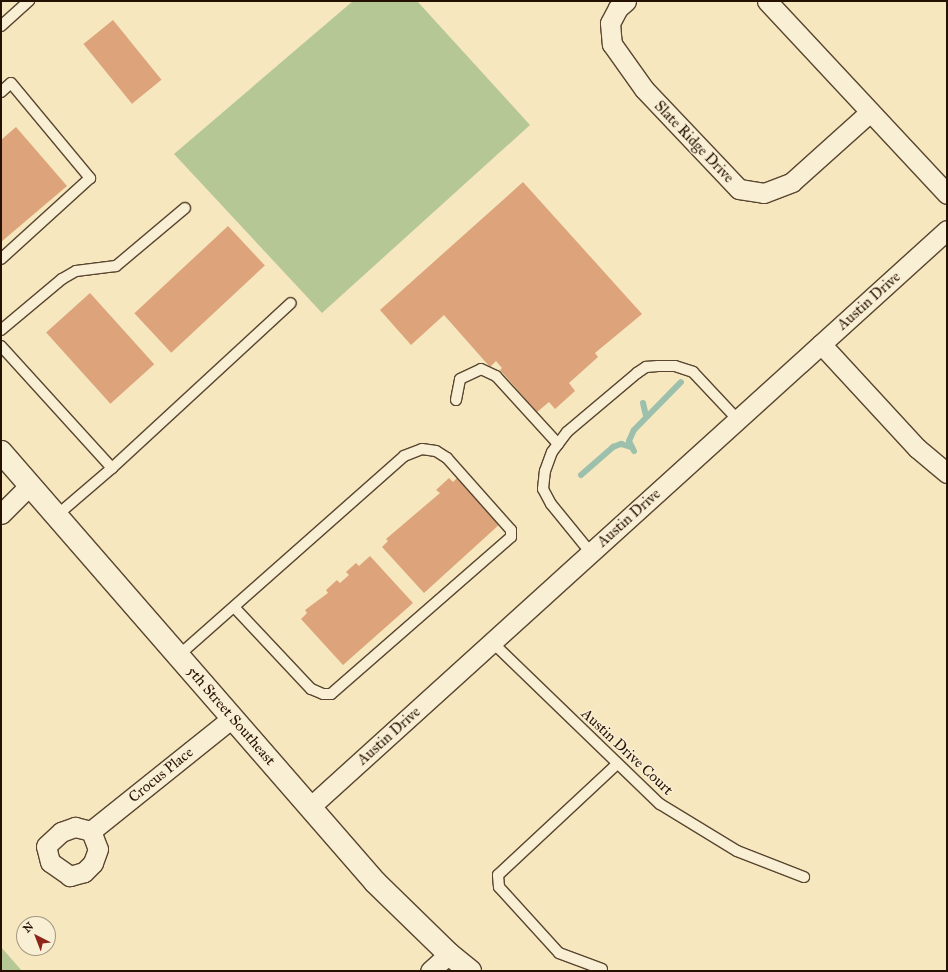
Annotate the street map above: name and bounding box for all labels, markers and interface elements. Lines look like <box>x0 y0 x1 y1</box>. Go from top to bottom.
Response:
street label: Slate Ridge Drive <box>650 97 738 187</box>
street label: Austin Drive <box>834 268 904 334</box>
street label: Austin Drive <box>594 485 664 551</box>
street label: 5th Street Southeast <box>183 663 279 769</box>
street label: Austin Drive <box>354 703 424 769</box>
street label: Austin Drive Court <box>577 705 677 799</box>
street label: Crocus Place <box>125 743 197 807</box>
north arrow <box>16 916 56 956</box>
text: N <box>20 919 36 935</box>

